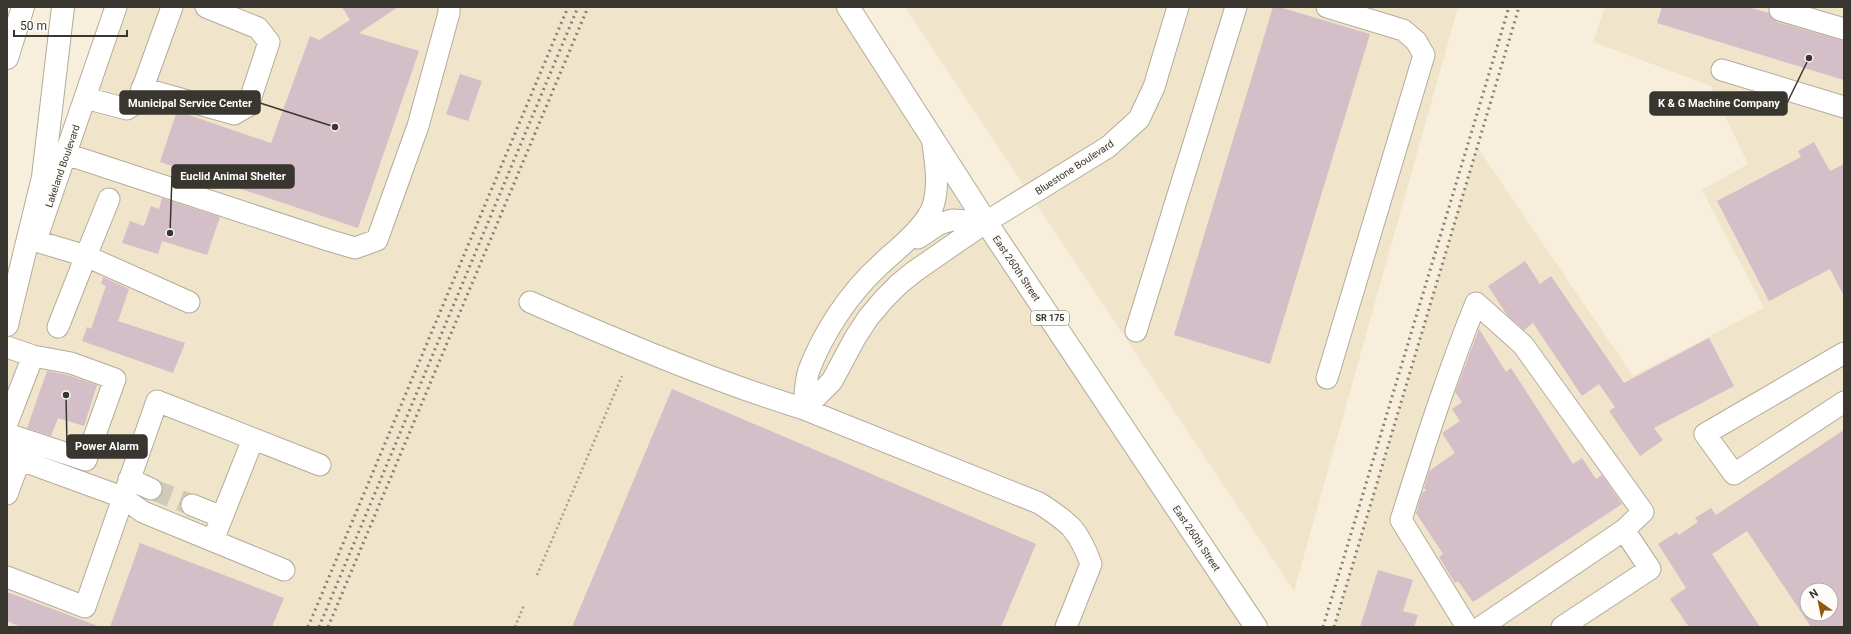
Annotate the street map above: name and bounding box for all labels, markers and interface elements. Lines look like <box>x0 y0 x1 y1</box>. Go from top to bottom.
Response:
scale bar <box>14 12 127 38</box>
text: 50 m <box>20 19 47 33</box>
callout: Municipal Service Center <box>120 91 260 114</box>
callout: K & G Machine Company <box>1650 92 1787 115</box>
text: Municipal Service Center <box>128 97 252 110</box>
text: K & G Machine Company <box>1658 97 1780 110</box>
street label: Lakeland Boulevard <box>43 123 82 209</box>
street label: Bluestone Boulevard <box>1033 138 1115 197</box>
callout: Euclid Animal Shelter <box>172 165 294 188</box>
text: Euclid Animal Shelter <box>180 170 286 183</box>
street label: East 260th Street <box>991 233 1043 303</box>
road number: SR 175 <box>1031 311 1069 325</box>
callout: Power Alarm <box>67 435 147 458</box>
text: Power Alarm <box>75 440 139 453</box>
street label: East 260th Street <box>1171 503 1223 573</box>
north arrow <box>1799 582 1839 622</box>
text: N <box>1807 586 1821 602</box>

